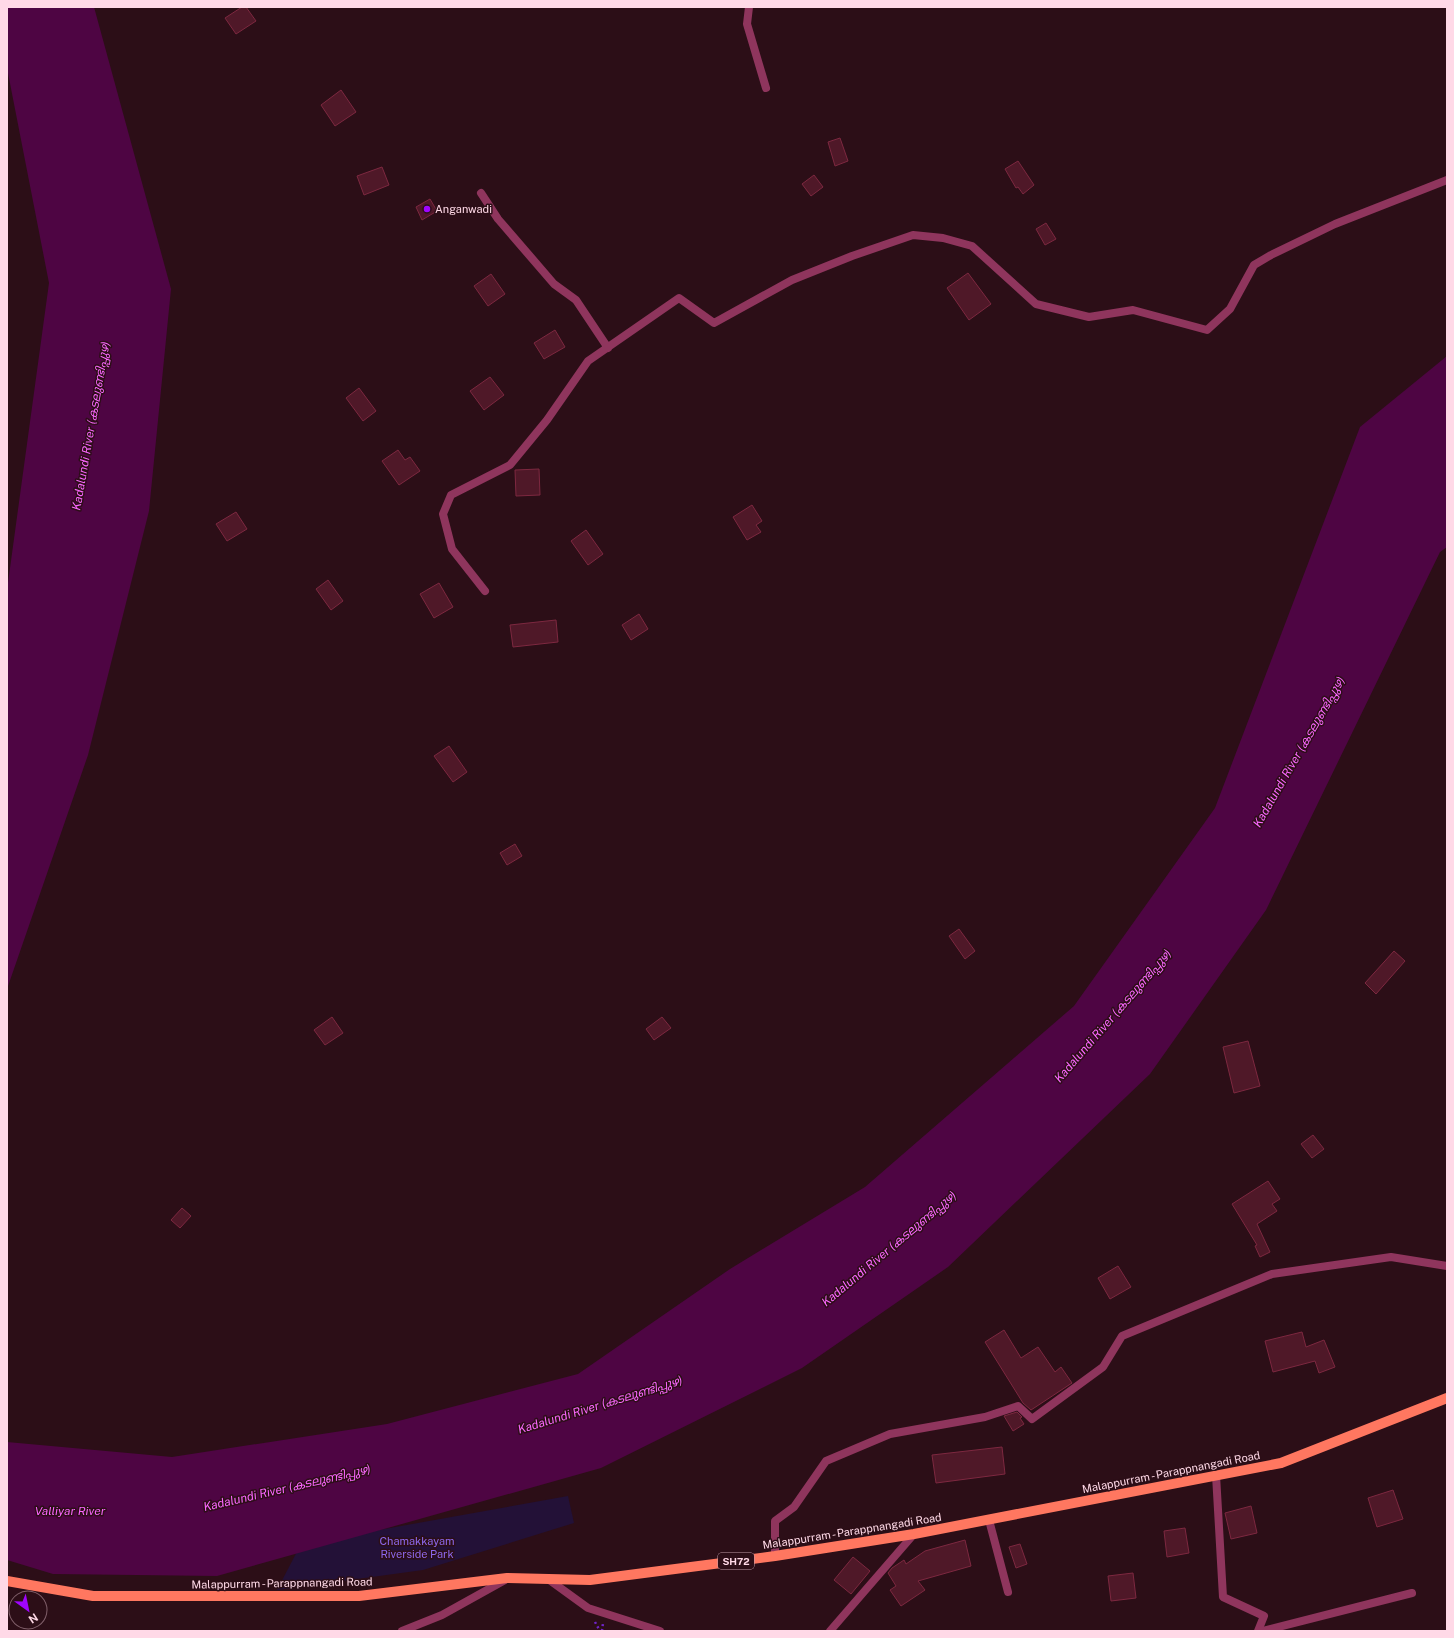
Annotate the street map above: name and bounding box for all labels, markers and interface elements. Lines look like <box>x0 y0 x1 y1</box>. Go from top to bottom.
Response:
place label: Anganwadi <box>435 203 492 215</box>
marker: Anganwadi <box>422 204 432 214</box>
water label: Kadalundi River (കടലുണ്ടിപ്പുഴ) <box>69 340 114 512</box>
water label: Kadalundi River (കടലുണ്ടിപ്പുഴ) <box>1250 674 1349 830</box>
water label: Kadalundi River (കടലുണ്ടിപ്പുഴ) <box>1052 947 1175 1086</box>
water label: Kadalundi River (കടലുണ്ടിപ്പുഴ) <box>819 1189 960 1310</box>
water label: Kadalundi River (കടലുണ്ടിപ്പുഴ) <box>516 1373 684 1438</box>
street label: Malappurram - Parappnangadi Road <box>1081 1449 1261 1495</box>
water label: Kadalundi River (കടലുണ്ടിപ്പുഴ) <box>202 1462 372 1515</box>
water label: Valliyar River <box>35 1504 106 1518</box>
street label: Malappurram - Parappnangadi Road <box>762 1511 942 1551</box>
park label: Chamakkayam Riverside Park <box>379 1535 455 1560</box>
road number: SH72 <box>718 1553 754 1569</box>
street label: Malappurram - Parappnangadi Road <box>191 1575 373 1591</box>
north arrow <box>8 1590 48 1630</box>
text: N <box>27 1611 40 1626</box>

